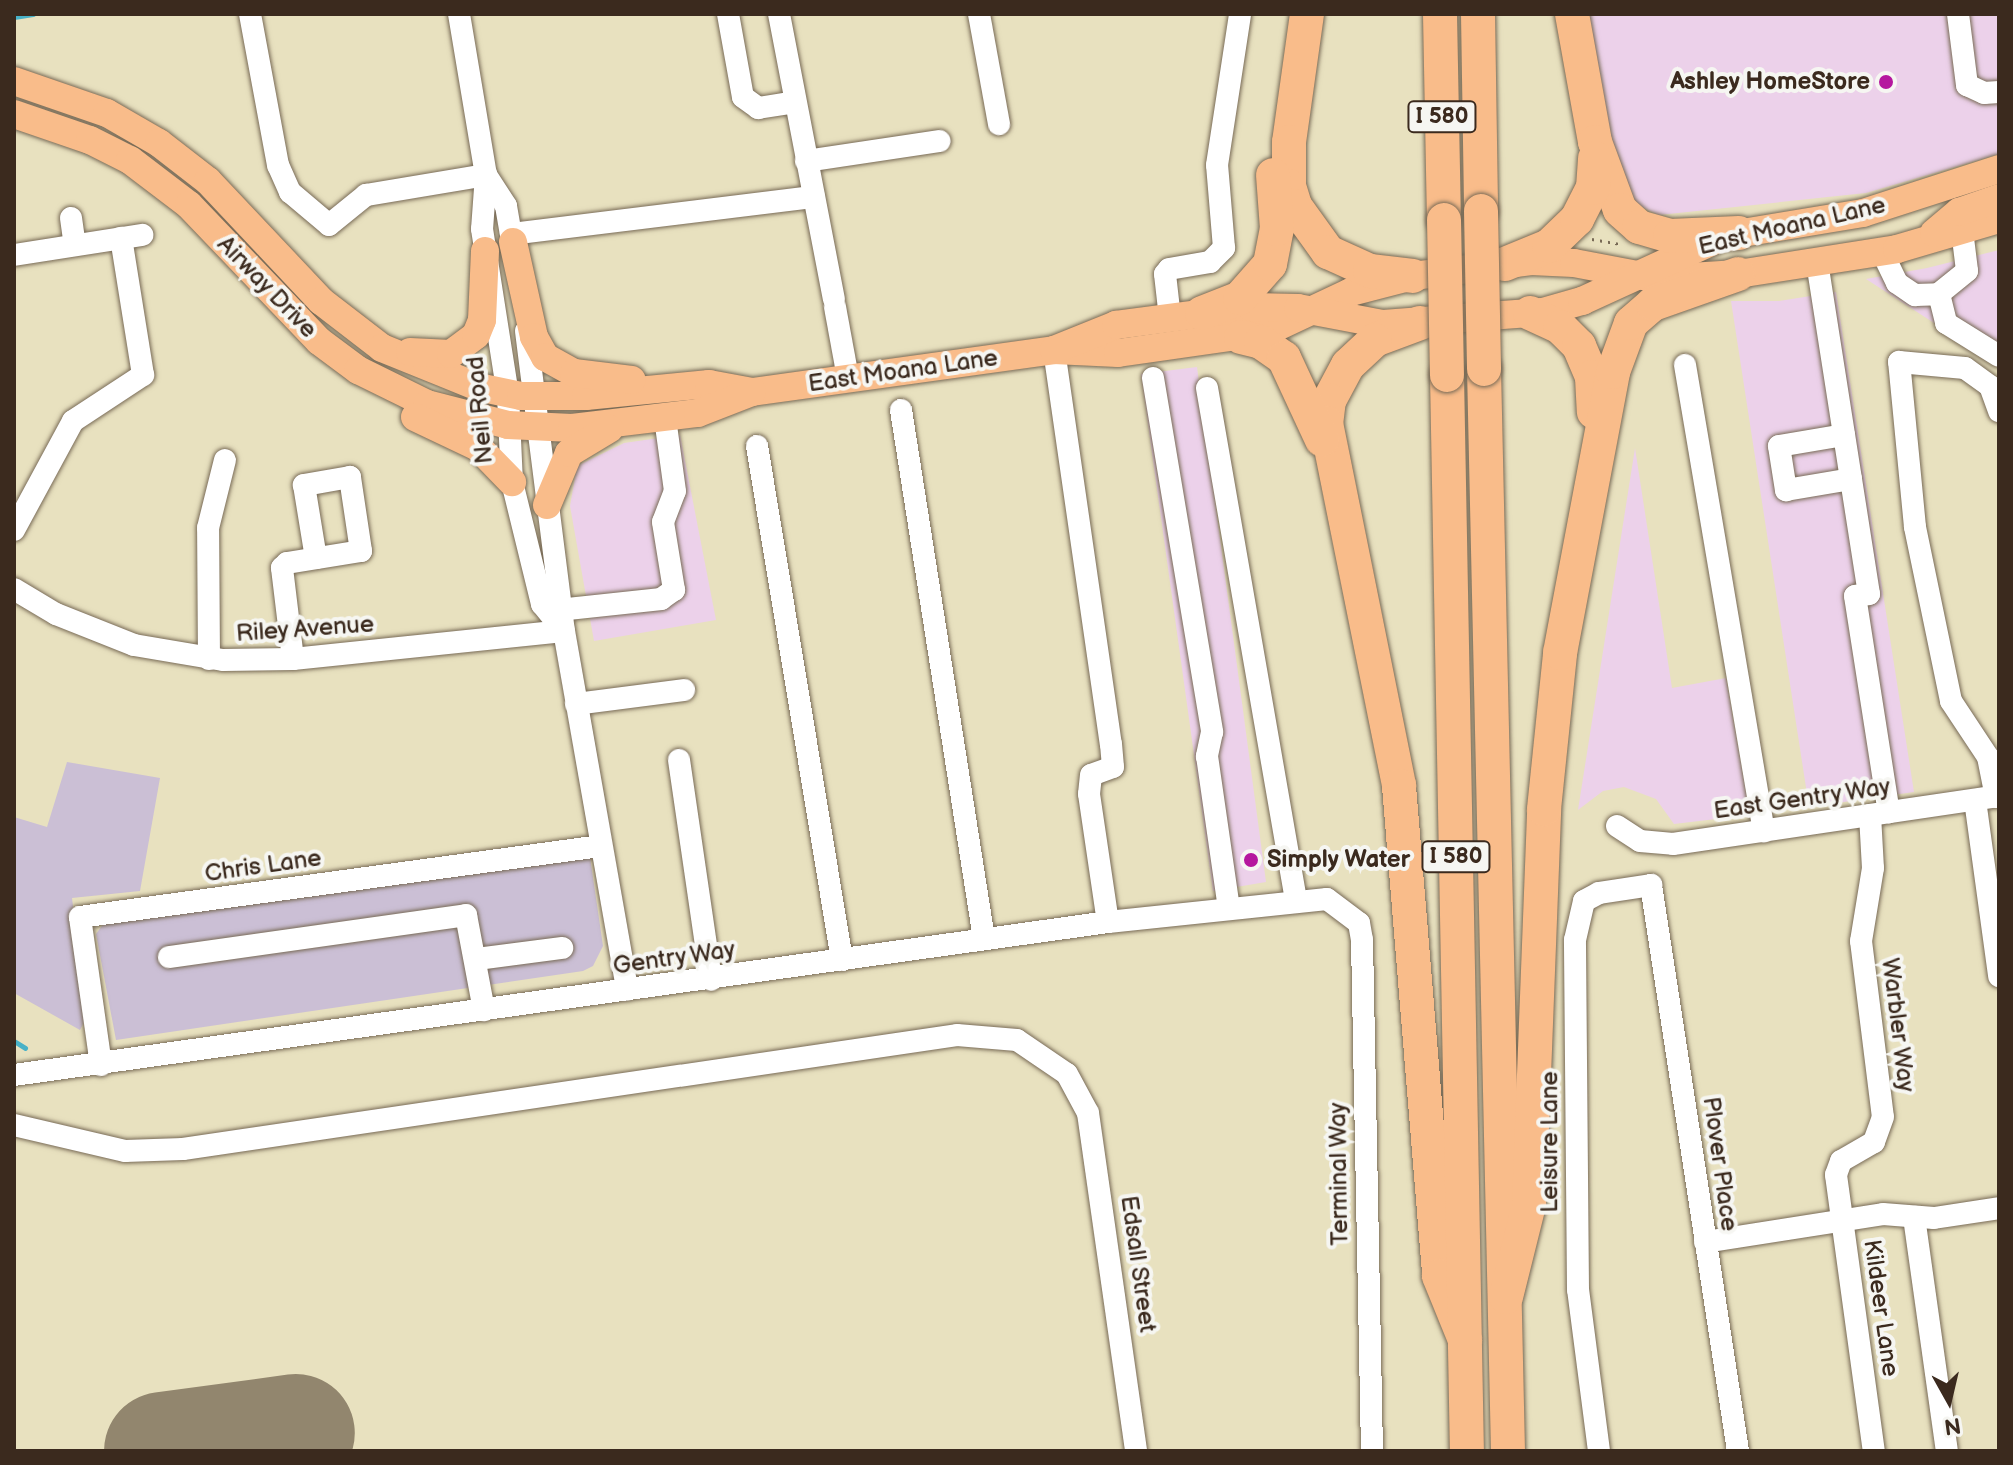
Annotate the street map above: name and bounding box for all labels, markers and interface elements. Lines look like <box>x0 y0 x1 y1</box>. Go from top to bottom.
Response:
place label: Ashley HomeStore <box>1670 68 1870 96</box>
marker: Ashley HomeStore <box>1877 73 1895 91</box>
road number: I 580 <box>1406 99 1478 135</box>
street label: East Moana Lane <box>1696 190 1888 262</box>
street label: Airway Drive <box>211 229 323 345</box>
street label: East Moana Lane <box>806 343 1000 399</box>
street label: Neil Road <box>461 355 499 465</box>
street label: Riley Avenue <box>234 610 376 648</box>
street label: East Gentry Way <box>1711 772 1893 826</box>
road number: I 580 <box>1420 839 1492 875</box>
street label: Chris Lane <box>203 844 323 888</box>
place label: Simply Water <box>1267 846 1411 874</box>
marker: Simply Water <box>1242 851 1260 869</box>
street label: Gentry Way <box>610 935 738 981</box>
street label: Warbler Way <box>1875 956 1921 1094</box>
street label: Leisure Lane <box>1536 1071 1564 1213</box>
street label: Plover Place <box>1696 1095 1744 1233</box>
street label: Terminal Way <box>1323 1102 1355 1246</box>
street label: Edsall Street <box>1114 1194 1162 1334</box>
street label: Kildeer Lane <box>1857 1238 1905 1378</box>
north arrow <box>1909 1361 1989 1441</box>
text: N <box>1942 1411 1962 1440</box>

